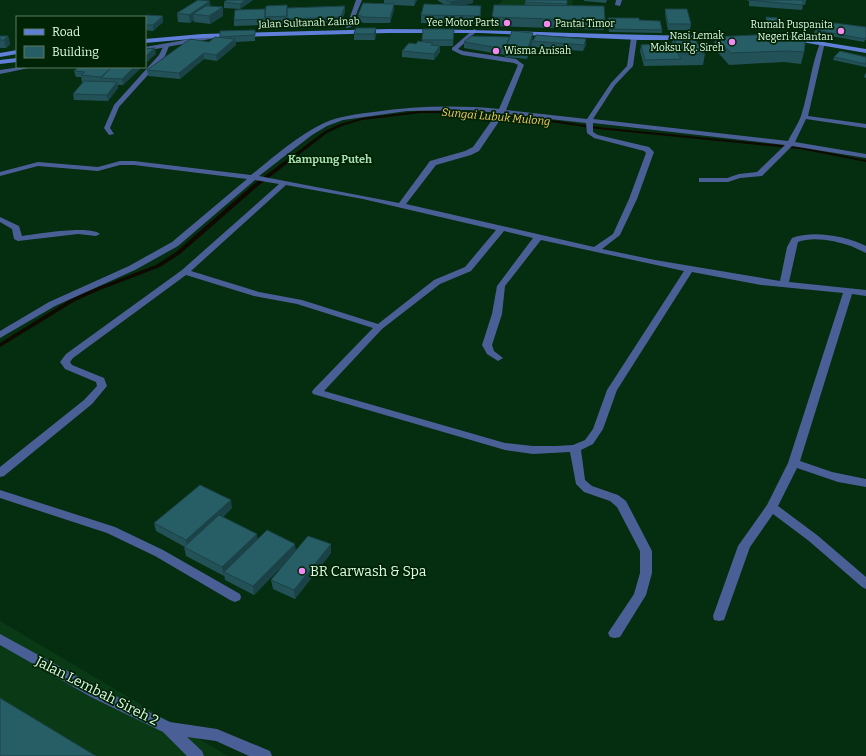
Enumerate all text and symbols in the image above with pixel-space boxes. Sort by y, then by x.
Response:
street label: Jalan Sultanah Zainab [257,15,360,31]
legend [16,16,146,68]
place label: Yee Motor Parts [426,17,499,29]
marker: Yee Motor Parts [502,18,512,28]
place label: Pantai Timor [555,18,615,30]
marker: Pantai Timor [542,19,552,29]
place label: Rumah Puspanita Negeri Kelantan [751,19,834,43]
text: Road [52,25,80,39]
marker: Rumah Puspanita Negeri Kelantan [836,26,846,36]
place label: Nasi Lemak Moksu Kg. Sireh [650,30,725,54]
marker: Nasi Lemak Moksu Kg. Sireh [727,37,737,47]
text: Building [52,45,99,59]
place label: Wisma Anisah [504,45,572,57]
marker: Wisma Anisah [491,46,501,56]
water label: Sungai Lubuk Mulong [441,106,551,128]
district label: Kampung Puteh [288,153,372,166]
place label: BR Carwash & Spa [310,563,427,580]
marker: BR Carwash & Spa [297,566,307,576]
street label: Jalan Lembah Sireh 2 [32,652,161,729]

